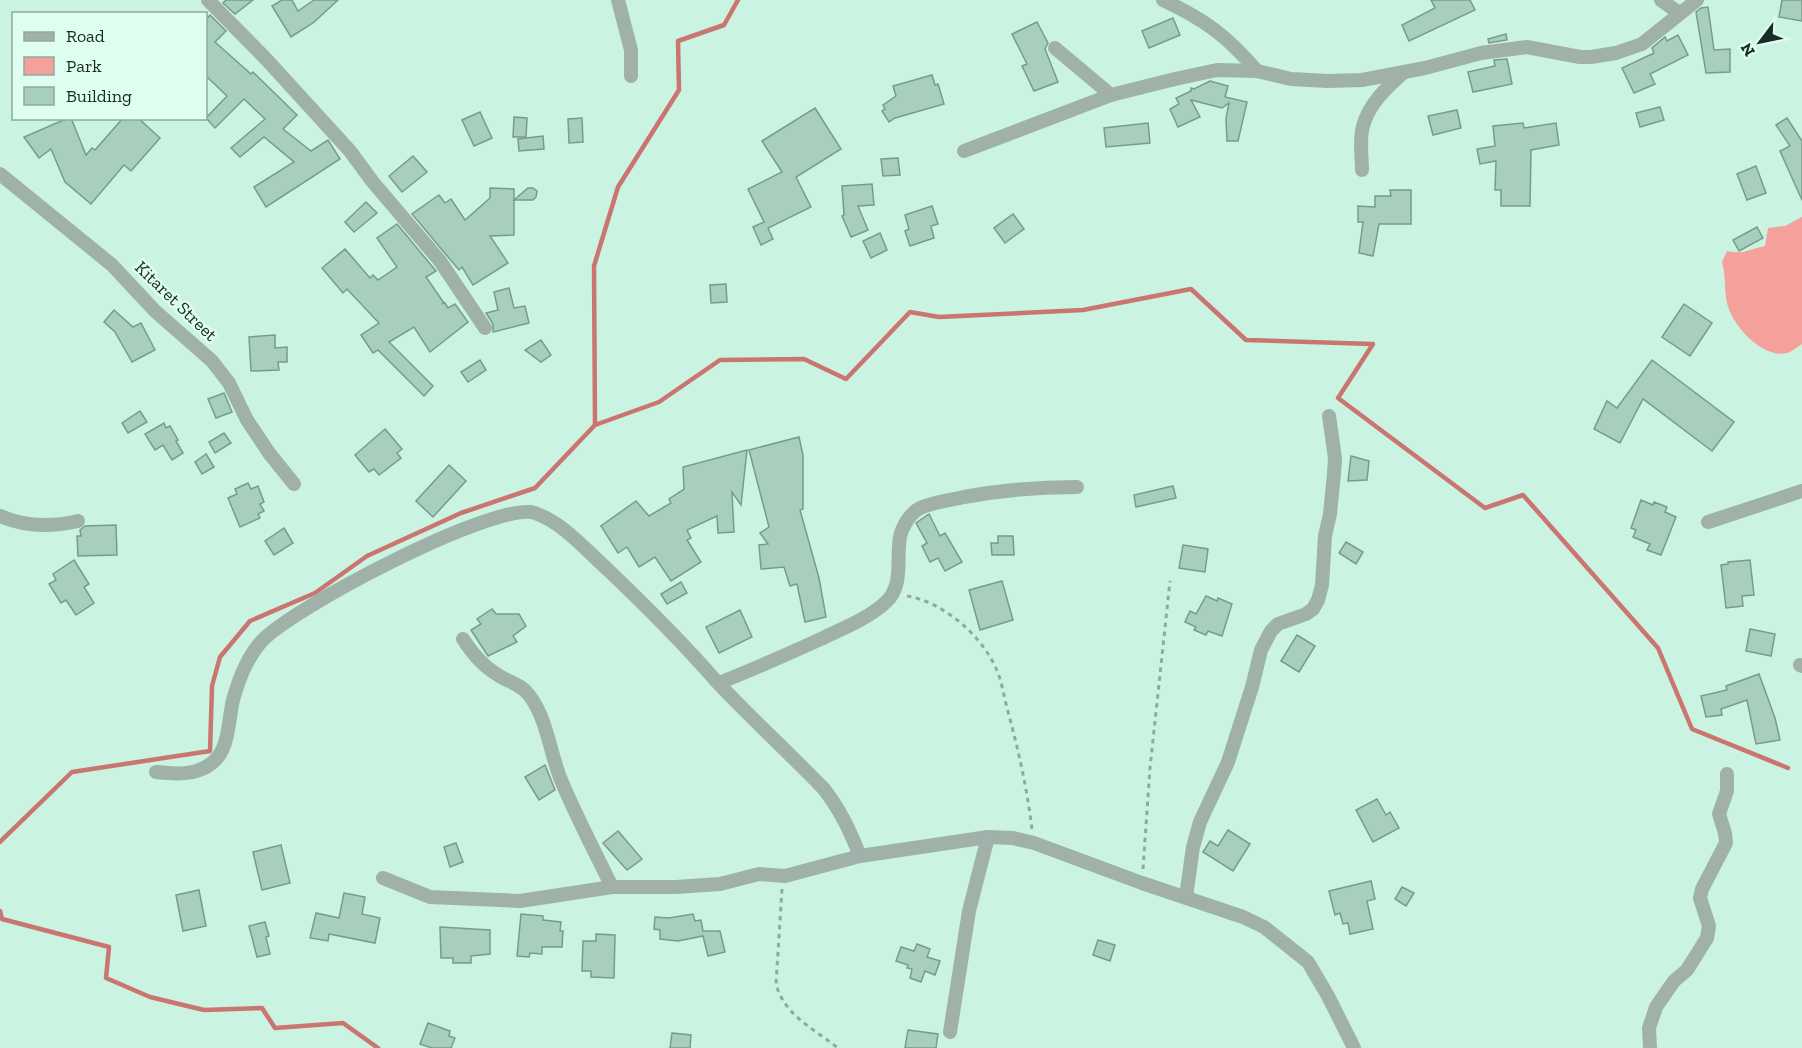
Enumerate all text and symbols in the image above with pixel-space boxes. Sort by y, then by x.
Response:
legend [12,12,207,120]
north arrow [1730,12,1790,72]
text: Road [66,25,105,47]
text: N [1736,39,1759,60]
text: Park [66,55,102,77]
text: Building [66,85,132,107]
street label: Kitaret Street [130,256,222,346]

